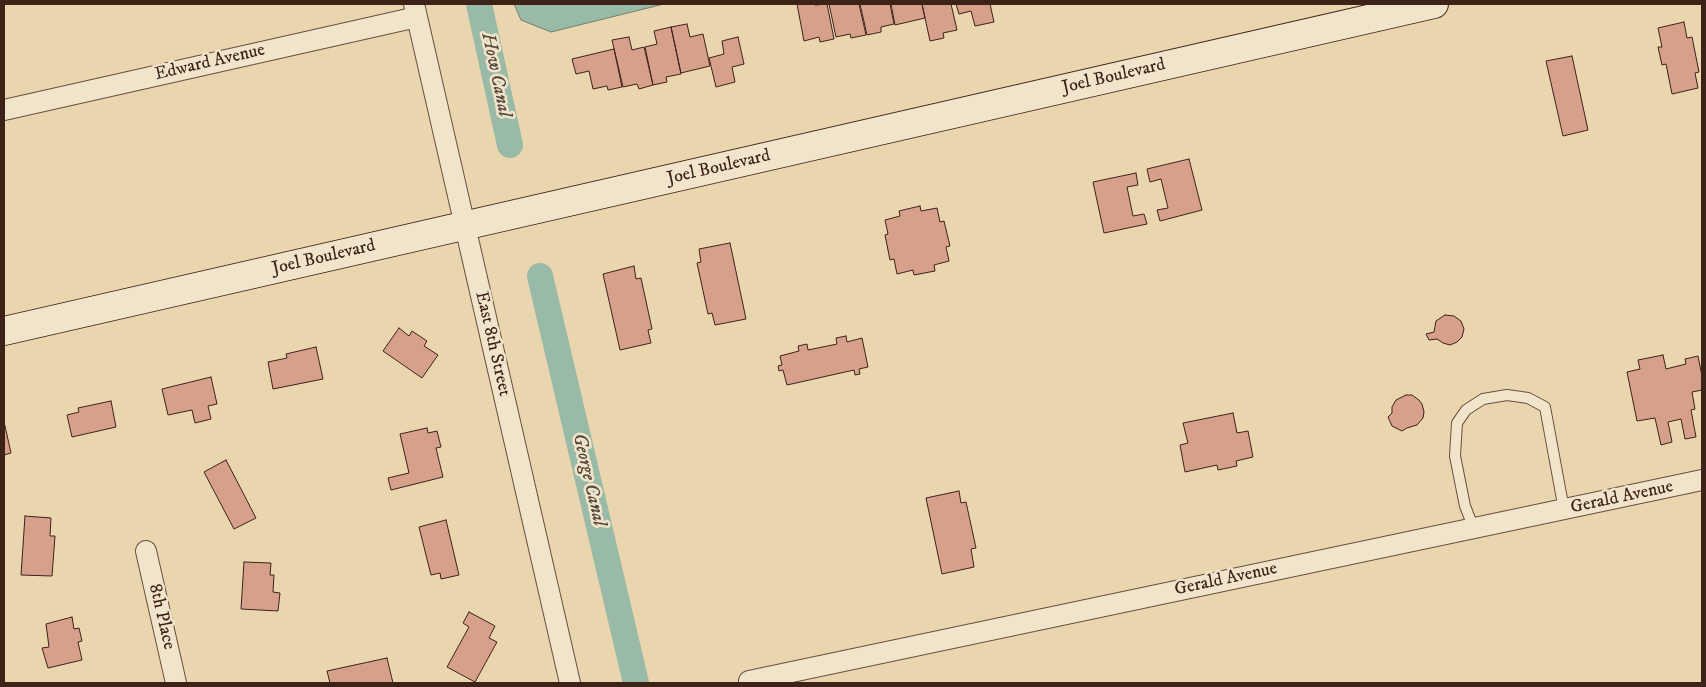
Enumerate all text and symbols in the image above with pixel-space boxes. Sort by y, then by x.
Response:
water label: How Canal [475,31,515,119]
street label: Edward Avenue [153,40,267,86]
street label: Joel Boulevard [1060,55,1168,99]
street label: Joel Boulevard [665,146,773,190]
street label: Joel Boulevard [270,236,378,280]
street label: East 8th Street [469,290,515,398]
water label: George Canal [566,431,610,529]
street label: Gerald Avenue [1569,477,1675,519]
street label: Gerald Avenue [1173,559,1279,601]
street label: 8th Place [143,582,179,652]

